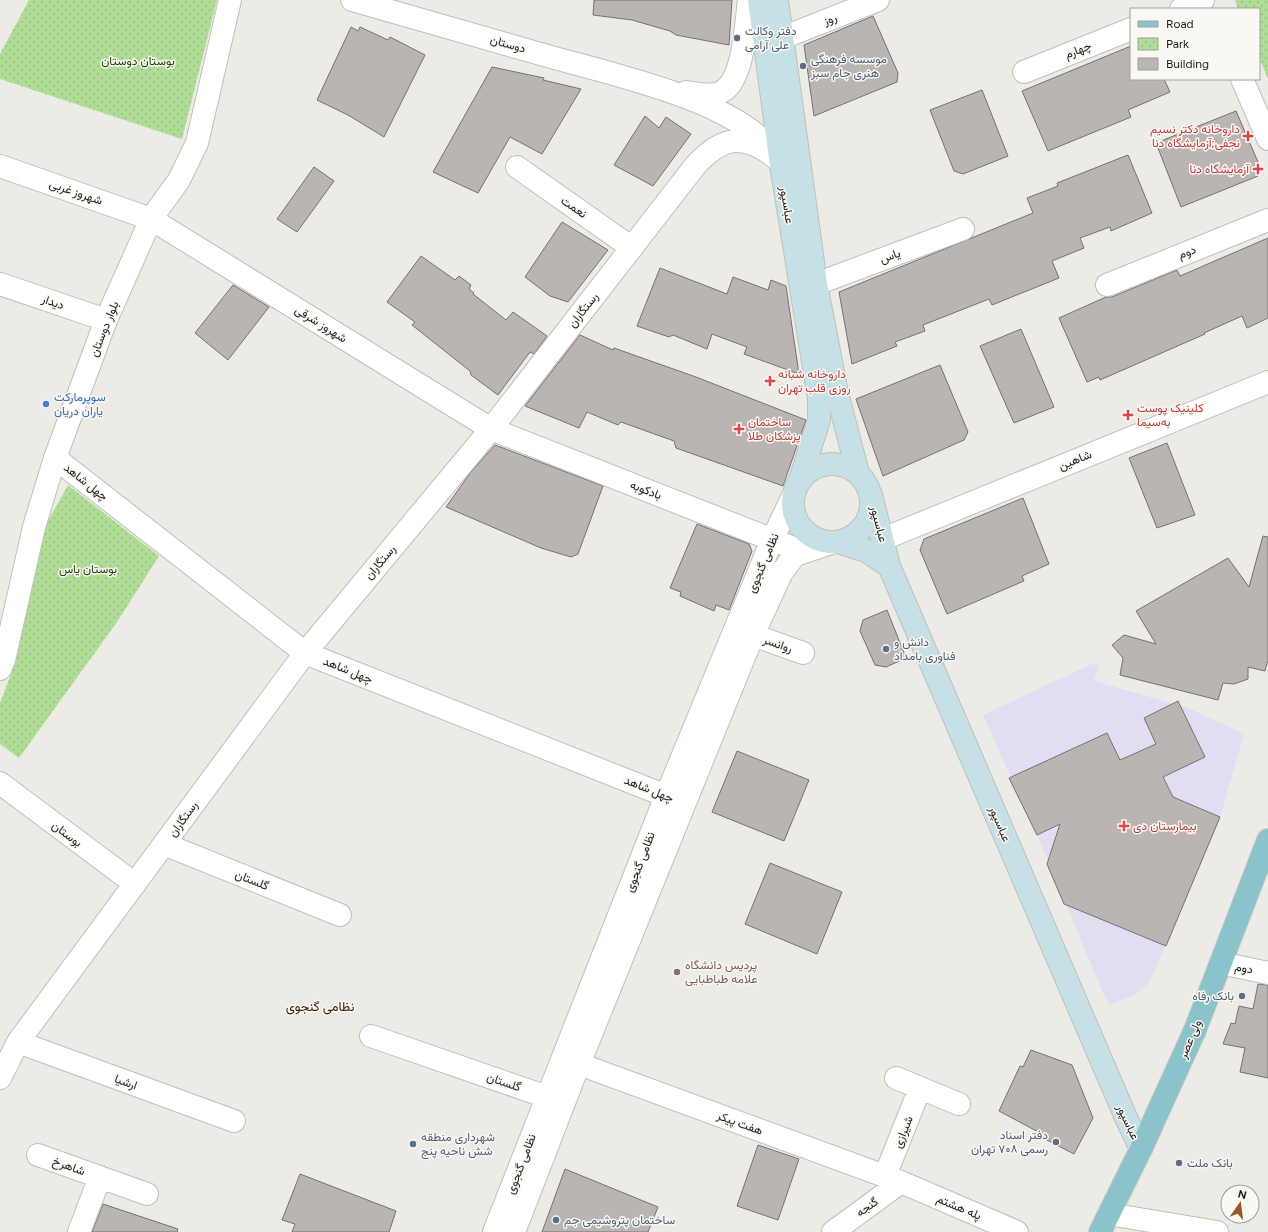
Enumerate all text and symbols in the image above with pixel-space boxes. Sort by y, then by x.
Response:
legend [1130,8,1260,80]
street label: روز [820,10,839,29]
text: Road [1166,17,1194,31]
place label: دفتر وکالت علی آرامی [745,24,797,53]
street label: دوستان [488,32,528,57]
marker: دفتر وکالت علی آرامی [732,33,742,43]
text: Park [1166,37,1189,51]
street label: چهارم [1063,38,1094,63]
place label: موسسه فرهنگی هنری جام سبز [810,52,887,81]
park label: بوستان دوستان [101,54,175,69]
text: Building [1166,57,1209,71]
marker: موسسه فرهنگی هنری جام سبز [798,61,808,71]
place label: داروخانه دکتر نسیم نجفی;آزمایشگاه دنا [1150,122,1240,151]
marker: داروخانه دکتر نسیم نجفی;آزمایشگاه دنا [1243,131,1253,141]
place label: آزمایشگاه دنا [1190,162,1250,177]
marker: آزمایشگاه دنا [1252,163,1264,175]
street label: شهروز غربی [47,176,104,209]
street label: عباسپور [776,184,797,225]
street label: نعمت [558,193,590,221]
street label: دوم [1176,242,1199,263]
street label: یاس [878,246,903,267]
street label: رستگاران [565,290,602,331]
street label: دیدار [39,291,66,313]
street label: بلوار دوستان [86,299,122,359]
street label: شهروز شرقی [292,302,350,346]
place label: داروخانه شبانه روزی قلب تهران [778,367,851,396]
marker: داروخانه شبانه روزی قلب تهران [765,376,775,386]
place label: سوپرمارکت یاران دریان [54,390,106,419]
marker: سوپرمارکت یاران دریان [41,399,51,409]
place label: کلینیک پوست به‌سیما [1137,401,1204,429]
marker: کلینیک پوست به‌سیما [1122,409,1134,421]
place label: ساختمان پزشکان طلا [748,415,801,444]
marker: ساختمان پزشکان طلا [733,423,745,435]
street label: شاهین [1056,447,1094,474]
street label: چهل شاهد [60,460,111,504]
street label: بادکوبه [628,478,664,503]
street label: عباسپور [866,503,890,544]
street label: نظامی گنجوی [744,531,783,595]
street label: رستگاران [362,542,399,583]
park label: بوستان یاس [59,562,117,577]
street label: روانسر [760,632,795,656]
place label: دانش و فناوری بامداد [894,635,956,664]
marker: دانش و فناوری بامداد [881,644,891,654]
street label: چهل شاهد [321,654,375,687]
street label: چهل شاهد [622,773,676,806]
street label: رستگاران [165,798,201,840]
street label: عباسپور [985,803,1014,844]
street label: بوستان [49,818,85,851]
place label: بیمارستان دی [1133,819,1197,834]
marker: بیمارستان دی [1118,820,1130,832]
street label: نظامی گنجوی [622,830,659,894]
street label: گلستان [233,867,271,893]
place label: پردیس دانشگاه علامه طباطبایی [685,958,757,987]
street label: دوم [1234,959,1255,978]
marker: پردیس دانشگاه علامه طباطبایی [672,967,682,977]
place label: بانک رفاه [1192,989,1234,1004]
marker: بانک رفاه [1237,991,1247,1001]
district label: نظامی گنجوی [286,999,355,1015]
street label: ولی عصر [1175,1018,1205,1062]
street label: گلستان [485,1070,523,1094]
street label: ارشیا [112,1072,139,1093]
street label: عباسپور [1112,1101,1142,1142]
street label: هفت پیکر [714,1108,765,1139]
street label: شیرازی [890,1114,917,1150]
place label: دفتر اسناد رسمی ۷۰۸ تهران [971,1128,1048,1157]
place label: شهرداری منطقه شش ناحیه پنج [421,1130,495,1160]
street label: نظامی گنجوی [503,1132,540,1196]
marker: دفتر اسناد رسمی ۷۰۸ تهران [1051,1137,1061,1147]
marker: شهرداری منطقه شش ناحیه پنج [408,1139,418,1149]
street label: شاهرخ [50,1154,87,1180]
place label: بانک ملت [1187,1156,1233,1170]
marker: بانک ملت [1174,1158,1184,1168]
north arrow [1220,1184,1260,1224]
text: N [1237,1187,1248,1202]
street label: پله هشتم [934,1191,984,1224]
street label: گنجه [853,1194,881,1220]
place label: ساختمان پتروشیمی جم [564,1213,675,1228]
marker: ساختمان پتروشیمی جم [551,1215,561,1225]

